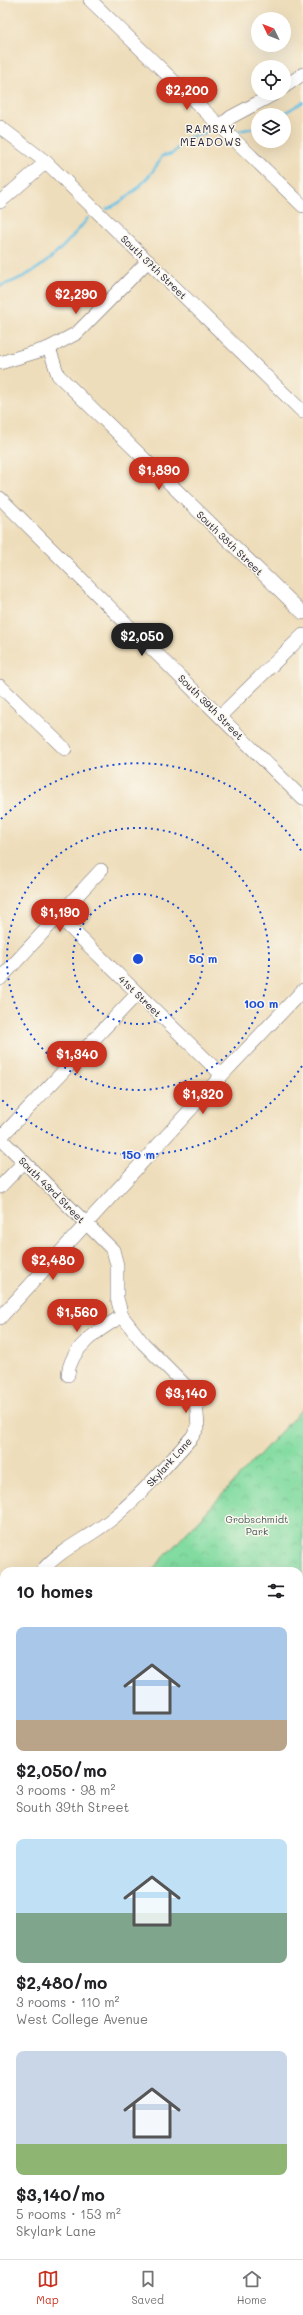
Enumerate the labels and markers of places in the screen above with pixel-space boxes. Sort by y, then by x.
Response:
pin: $2,200 [154,77,220,111]
pin: $2,290 [43,281,109,315]
pin: $1,890 [126,457,192,491]
pin: $2,050 [109,623,175,657]
pin: $1,190 [27,899,93,933]
centre of rings [131,952,145,966]
pin: $1,340 [44,1041,110,1075]
pin: $1,320 [170,1081,236,1115]
pin: $2,480 [20,1247,86,1281]
pin: $1,560 [44,1299,110,1333]
pin: $3,140 [153,1380,219,1414]

